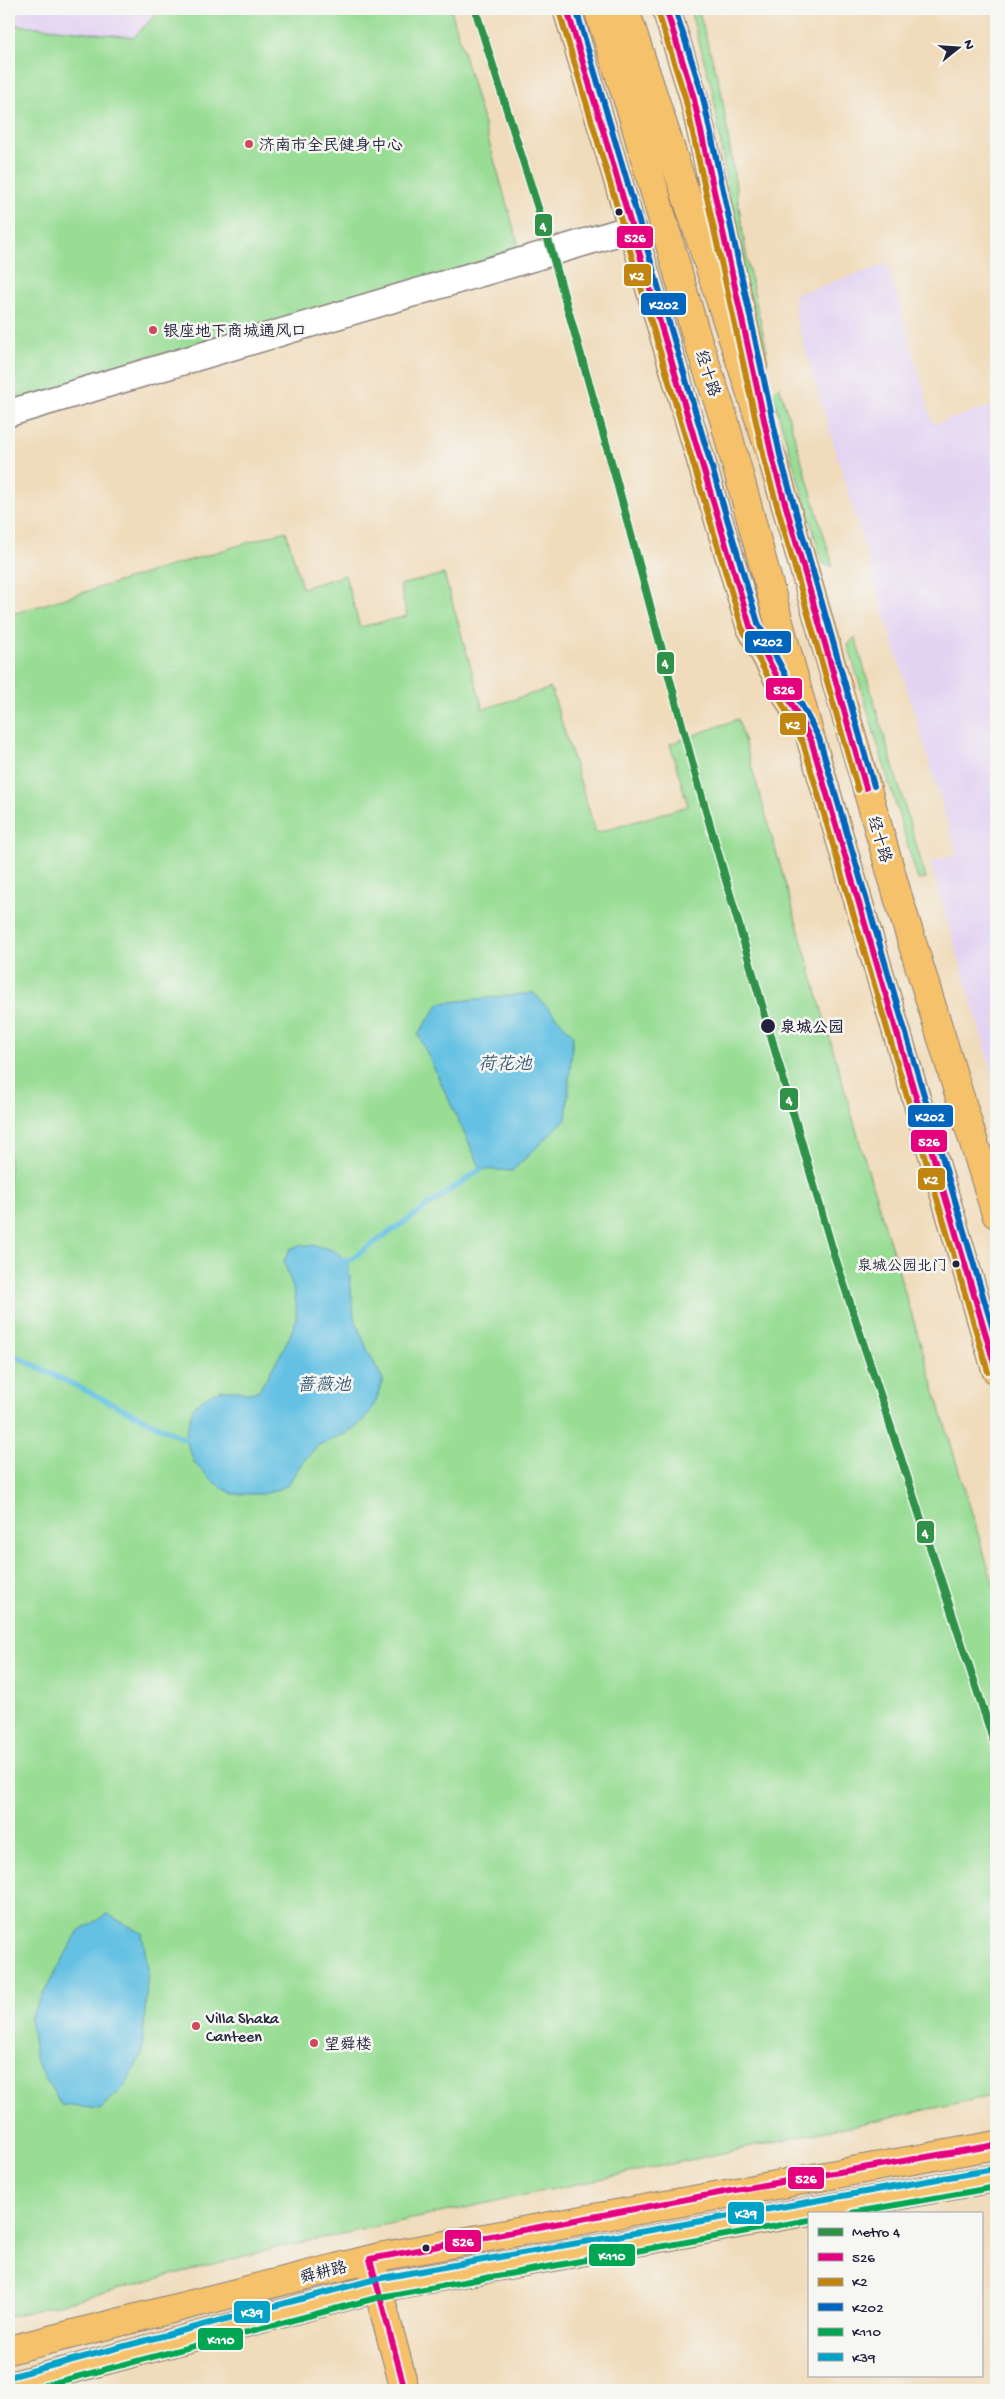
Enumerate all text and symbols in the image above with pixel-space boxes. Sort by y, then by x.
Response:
north arrow [932,22,982,72]
text: N [959,38,978,52]
place label: 济南市全民健身中心 [259,136,403,157]
marker: 济南市全民健身中心 [243,138,255,150]
unlabelled marker [614,207,624,217]
line badge: 4 [534,213,553,237]
text: 4 [539,219,547,236]
line badge: 526 [616,225,654,249]
text: 526 [624,231,647,248]
line badge: K2 [623,263,652,287]
text: K2 [629,269,644,286]
line badge: K202 [640,292,687,316]
text: K202 [648,298,679,315]
place label: 银座地下商城通风口 [163,322,307,343]
marker: 银座地下商城通风口 [147,324,159,336]
street label: 经十路 [689,348,724,400]
line badge: K202 [744,630,792,654]
text: K202 [752,635,783,652]
line badge: 4 [656,651,675,675]
text: 4 [661,656,669,673]
line badge: 526 [765,677,803,701]
text: 526 [773,683,796,700]
line badge: K2 [779,712,807,736]
text: K2 [785,718,800,735]
street label: 经十路 [862,814,895,866]
marker: 泉城公园 [759,1017,777,1035]
place label: 泉城公园 [780,1018,844,1039]
water label: 荷花池 [478,1054,533,1076]
line badge: 4 [779,1087,799,1111]
text: 4 [785,1093,793,1110]
line badge: K202 [907,1104,954,1128]
text: K202 [914,1110,945,1127]
line badge: 526 [910,1129,948,1153]
text: 526 [918,1135,941,1152]
line badge: K2 [917,1167,946,1191]
text: K2 [923,1173,938,1190]
place label: 泉城公园北门 [857,1258,947,1276]
marker: 泉城公园北门 [951,1259,961,1269]
water label: 蔷薇池 [297,1375,352,1397]
line badge: 4 [916,1520,935,1544]
text: 4 [921,1526,929,1543]
place label: Villa Shaka Canteen [205,2011,280,2048]
marker: Villa Shaka Canteen [190,2020,202,2032]
place label: 望舜楼 [324,2036,372,2056]
marker: 望舜楼 [308,2037,320,2049]
line badge: 526 [787,2166,825,2190]
text: 526 [795,2172,818,2189]
line badge: K39 [727,2201,765,2225]
text: K39 [734,2207,757,2224]
legend [808,2212,982,2376]
text: Metro 4 [852,2224,900,2242]
line badge: 526 [444,2229,482,2253]
text: 526 [452,2235,475,2252]
unlabelled marker [421,2243,431,2253]
line badge: K110 [588,2243,636,2267]
text: K110 [598,2249,626,2266]
text: 526 [852,2250,875,2268]
street label: 舜耕路 [298,2257,349,2289]
text: K2 [852,2274,868,2292]
line badge: K39 [233,2300,271,2324]
text: K202 [852,2300,884,2318]
text: K39 [240,2306,263,2323]
text: K110 [852,2324,881,2342]
line badge: K110 [197,2327,244,2351]
text: K110 [207,2333,235,2350]
text: K39 [852,2350,876,2368]

